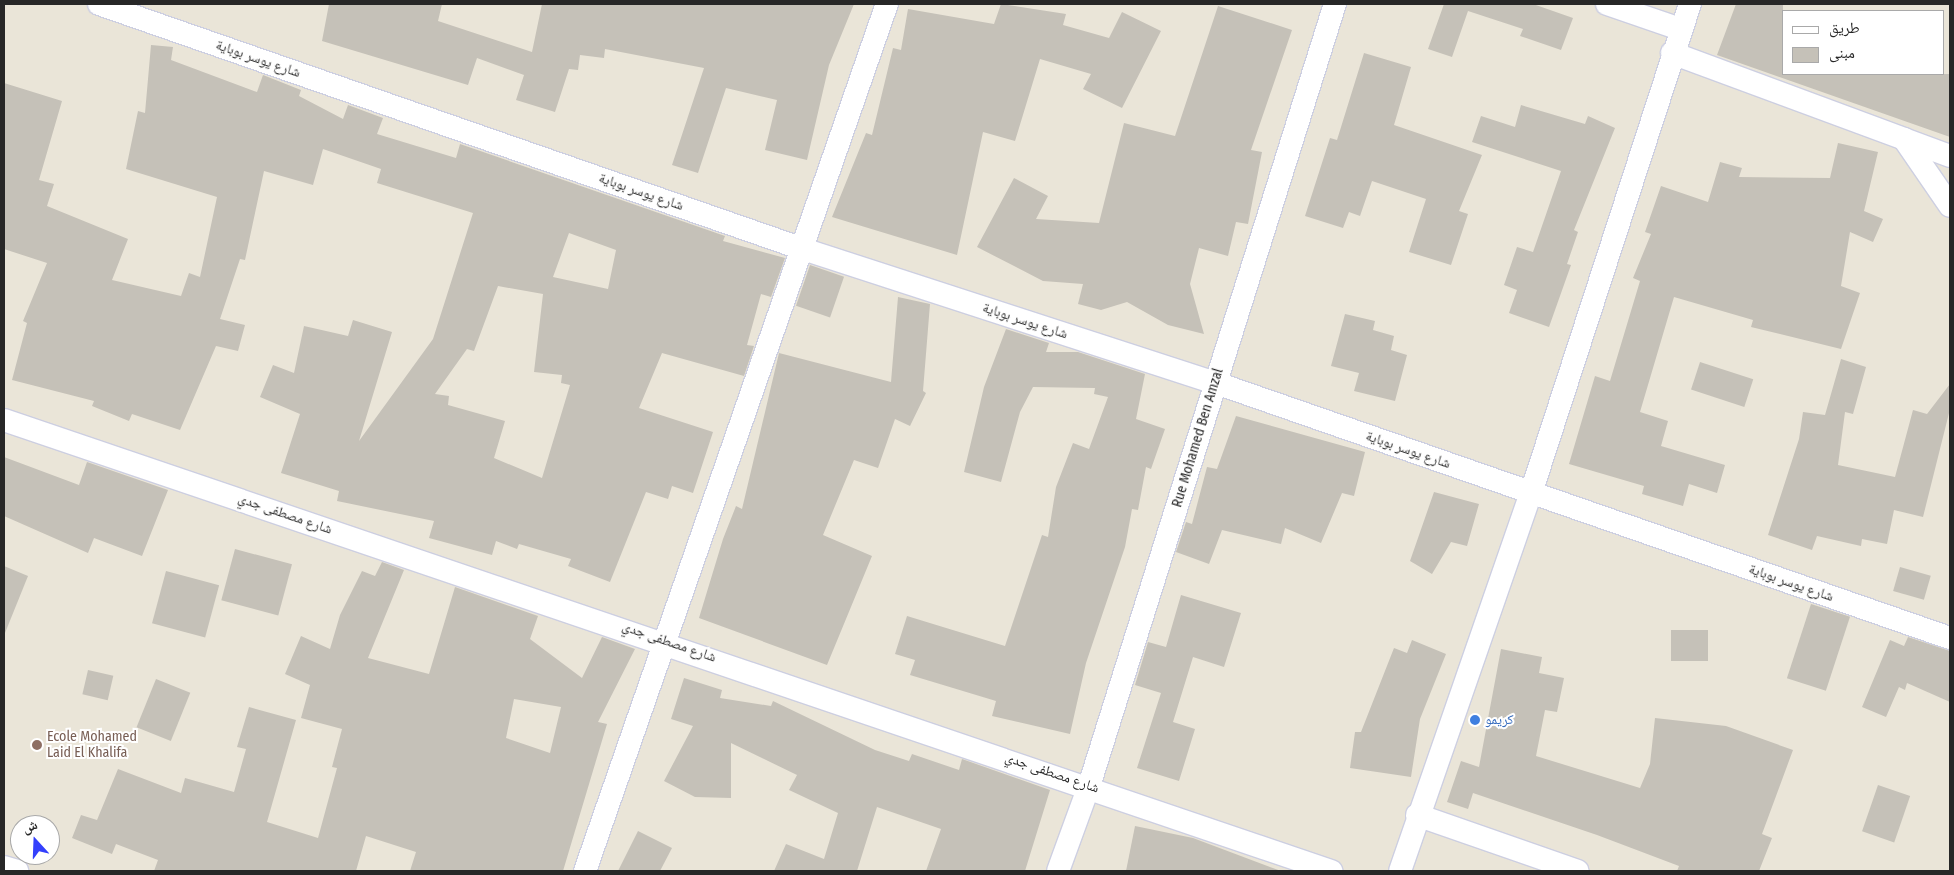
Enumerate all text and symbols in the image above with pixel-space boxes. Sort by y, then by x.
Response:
legend [1782,10,1944,75]
text: طريق [1829,19,1860,37]
street label: شارع يوسر بوباية [214,37,302,81]
text: مبنى [1829,44,1855,62]
street label: شارع يوسر بوباية [597,170,685,214]
street label: شارع يوسر بوباية [980,299,1070,343]
street label: Rue Mohamed Ben Amzal [1169,367,1227,509]
street label: شارع يوسر بوباية [1364,428,1452,472]
street label: شارع مصطفى جدي [236,490,334,538]
street label: شارع يوسر بوباية [1747,561,1835,605]
street label: شارع مصطفى جدي [620,618,718,666]
place label: كريمو [1485,712,1514,728]
marker: كريمو [1469,714,1481,726]
place label: Ecole Mohamed Laid El Khalifa [47,729,137,762]
marker: Ecole Mohamed Laid El Khalifa [31,739,43,751]
street label: شارع مصطفى جدي [1003,749,1101,797]
north arrow [10,815,60,865]
text: ش [20,816,40,837]

